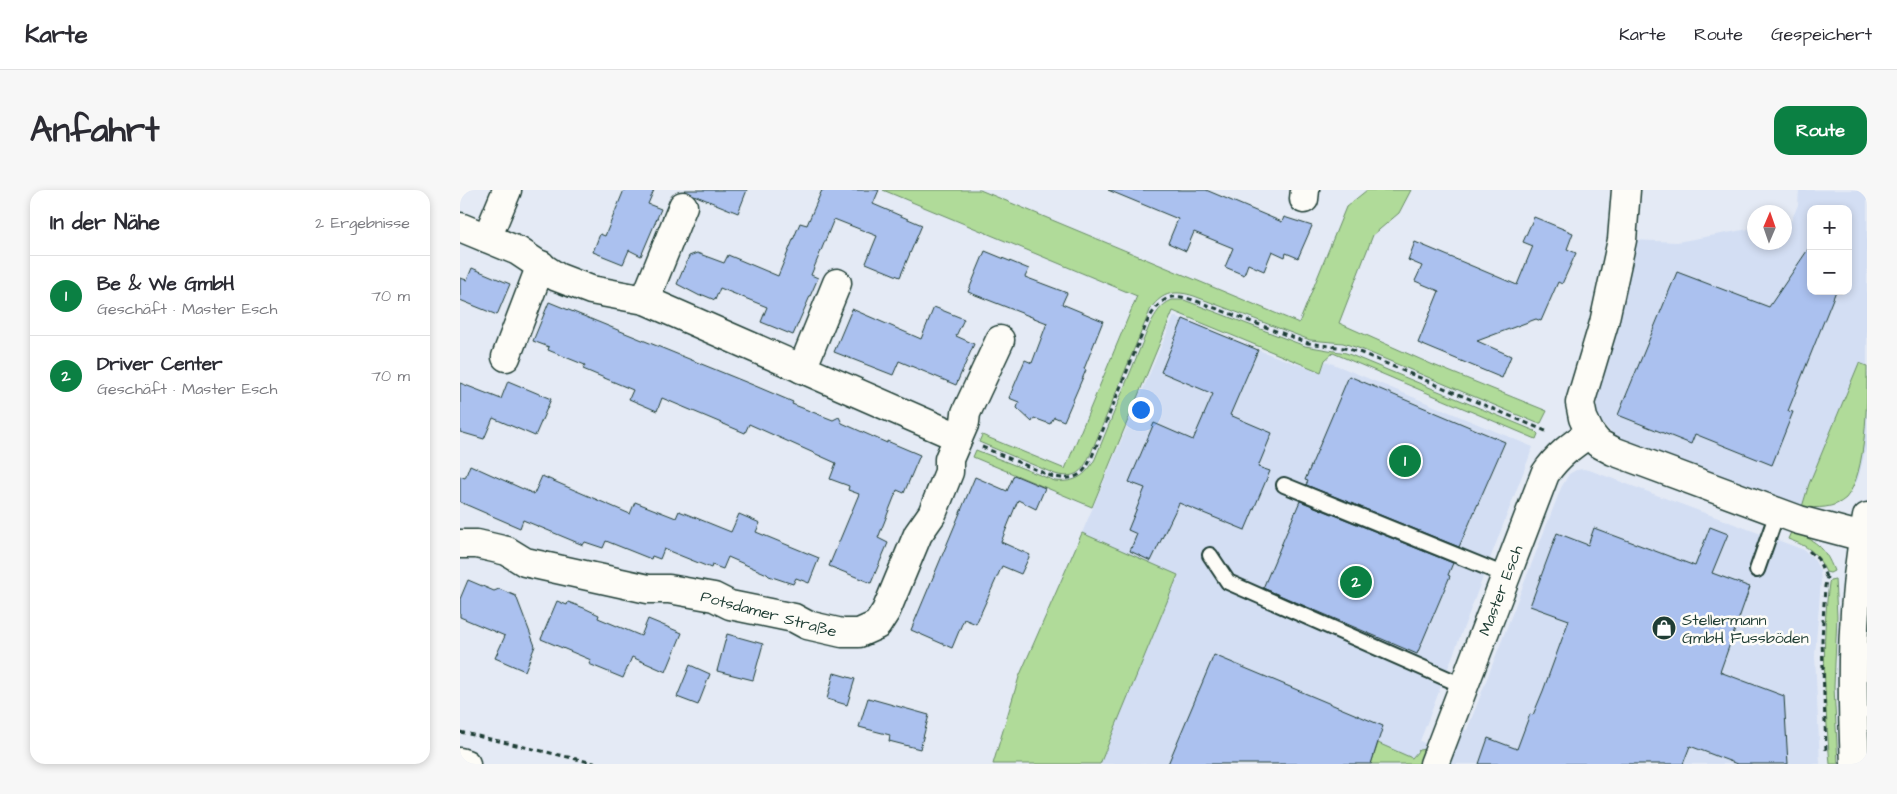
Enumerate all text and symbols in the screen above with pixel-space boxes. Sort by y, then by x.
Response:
text: Karte [25,18,88,52]
text: Karte [1619,22,1666,47]
text: Route [1694,22,1743,47]
text: Gespeichert [1771,22,1872,47]
text: Anfahrt [30,106,159,155]
button: Route [1774,106,1867,155]
north arrow [1747,205,1792,250]
map controls [1807,205,1852,295]
button: + [1807,205,1852,250]
text: In der Nähe [50,208,160,237]
text: 2 Ergebnisse [315,212,410,234]
button: − [1807,250,1852,295]
text: Be & We GmbH [97,271,235,298]
text: 1 [65,285,67,307]
text: 70 m [371,285,410,307]
text: Geschäft · Master Esch [97,298,277,320]
text: Driver Center [97,351,223,378]
text: 2 [61,365,71,387]
text: 70 m [371,365,410,387]
text: Geschäft · Master Esch [97,378,277,400]
your location [1128,397,1154,423]
pin: 1 [1389,442,1421,480]
street label: Master Esch [1474,542,1528,639]
pin: 2 [1340,563,1372,601]
street label: Potsdamer Straße [698,585,840,643]
place label: Stellermann GmbH Fussböden [1682,609,1809,649]
shop icon: Stellermann GmbH Fussböden [1651,615,1677,641]

